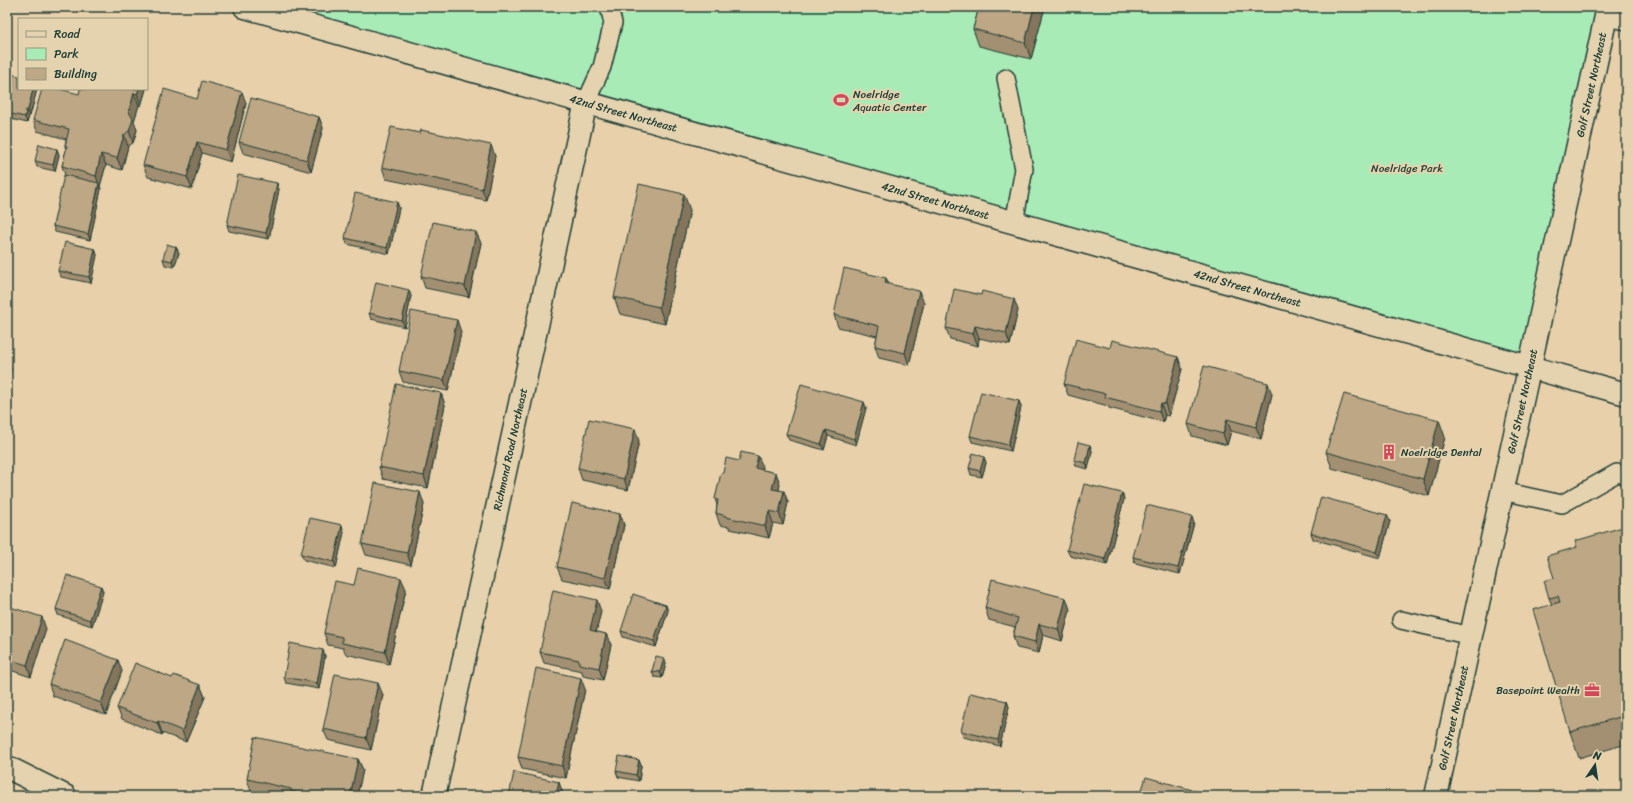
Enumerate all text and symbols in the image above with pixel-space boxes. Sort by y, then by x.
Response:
legend [18,18,148,90]
text: Road [54,23,81,45]
street label: Golf Street Northeast [1571,30,1612,139]
text: Park [54,43,79,65]
text: Building [54,63,97,85]
place label: Noelridge Aquatic Center [852,85,927,117]
street label: 42nd Street Northeast [567,89,680,138]
sports icon: Noelridge Aquatic Center [832,91,850,109]
park label: Noelridge Park [1371,159,1443,178]
street label: 42nd Street Northeast [879,177,992,225]
street label: 42nd Street Northeast [1191,264,1304,313]
street label: Golf Street Northeast [1502,347,1543,456]
street label: Richmond Road Northeast [488,386,533,512]
building icon: Noelridge Dental [1380,443,1398,461]
place label: Noelridge Dental [1401,443,1483,462]
street label: Golf Street Northeast [1433,664,1474,772]
place label: Basepoint Wealth [1496,681,1580,700]
office icon: Basepoint Wealth [1583,681,1601,699]
north arrow [1575,745,1615,785]
text: N [1590,745,1603,766]

